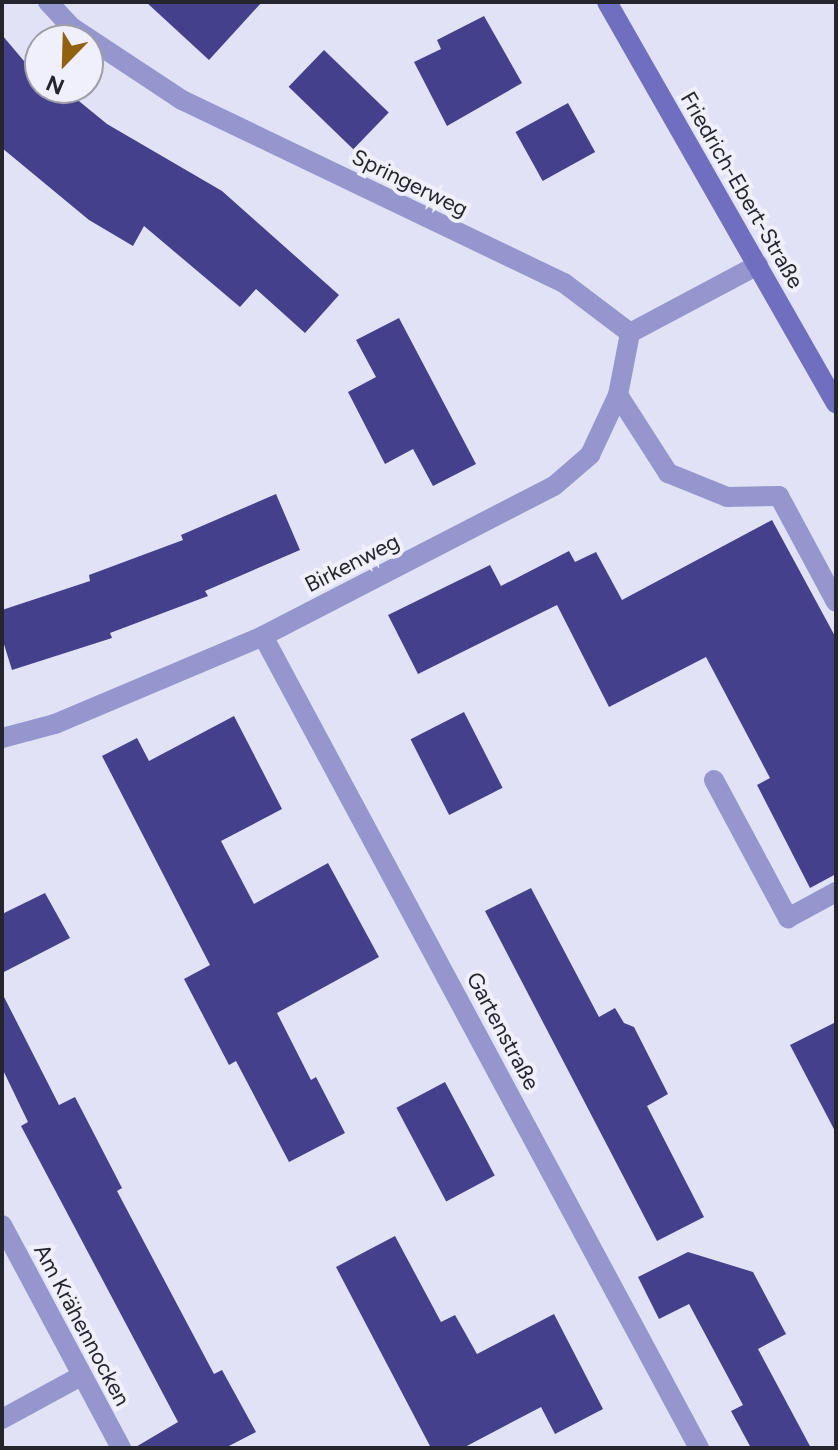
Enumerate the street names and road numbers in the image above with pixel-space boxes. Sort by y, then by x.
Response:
street label: Friedrich-Ebert-Straße [675,87,809,293]
street label: Springerweg [348,144,472,222]
street label: Birkenweg [300,528,404,598]
street label: Gartenstraße [461,968,545,1094]
street label: Am Krähennocken [28,1240,136,1410]

